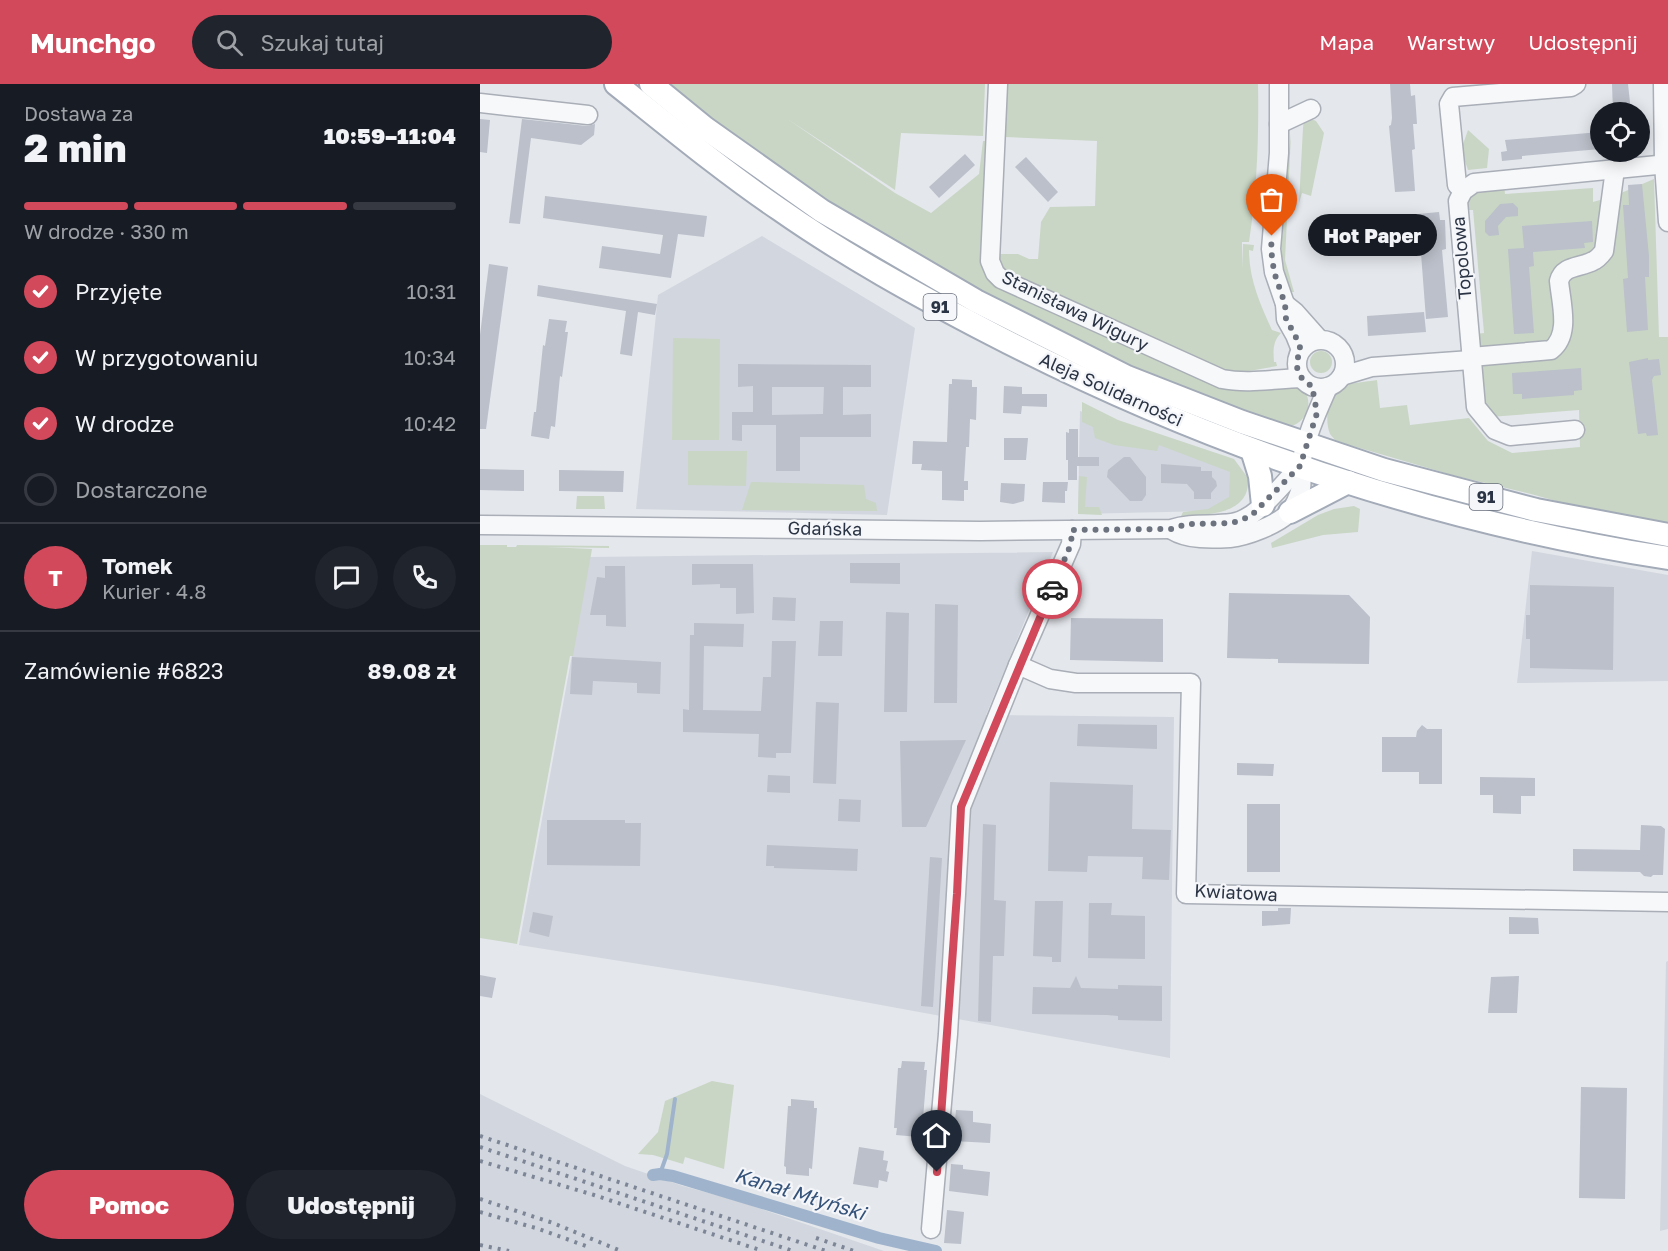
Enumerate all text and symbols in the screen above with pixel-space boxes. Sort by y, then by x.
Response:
search box [192,15,612,69]
text: Munchgo [30,26,156,59]
icon: search [213,26,246,59]
text: Szukaj tutaj [261,29,384,56]
text: Mapa [1319,29,1374,55]
text: Warstwy [1407,29,1495,55]
text: Udostępnij [1528,29,1638,55]
text: Dostawa za [24,101,133,125]
map controls [1590,102,1650,162]
button: locate [1590,102,1650,162]
text: 10:59–11:04 [324,122,456,149]
text: 2 min [24,124,127,171]
pin [1246,174,1297,236]
icon: bag [1255,183,1288,216]
callout: Hot Paper [1308,215,1437,257]
street label: Topolowa [1446,216,1476,300]
text: W drodze · 330 m [24,219,189,243]
text: Hot Paper [1324,223,1421,247]
street label: Stanisława Wigury [998,265,1152,355]
icon: check [24,275,57,308]
text: Przyjęte [75,278,162,305]
text: 10:31 [407,279,456,303]
road number: 91 [924,294,956,320]
icon: check [24,341,57,374]
text: W przygotowaniu [75,344,258,371]
text: 10:34 [404,345,456,369]
street label: Aleja Solidarności [1036,348,1186,431]
icon: check [24,407,57,440]
text: W drodze [75,410,174,437]
text: 10:42 [404,411,456,435]
text: Dostarczone [75,476,208,503]
road number: 91 [1470,484,1502,510]
street label: Gdańska [787,516,863,540]
button: chat [315,546,378,609]
button: phone [393,546,456,609]
text: Tomek [102,552,173,579]
courier [1022,559,1082,619]
text: T [48,564,63,591]
icon: car [1036,573,1069,606]
text: Kurier · 4.8 [102,579,206,603]
text: Zamówienie #6823 [24,657,224,684]
text: 89.08 zł [368,657,456,684]
street label: Kwiatowa [1194,879,1278,905]
pin [911,1110,962,1172]
icon: home [920,1119,953,1152]
water label: Kanał Młyński [732,1162,871,1226]
button: Pomoc [24,1170,234,1239]
button: Udostępnij [246,1170,456,1239]

